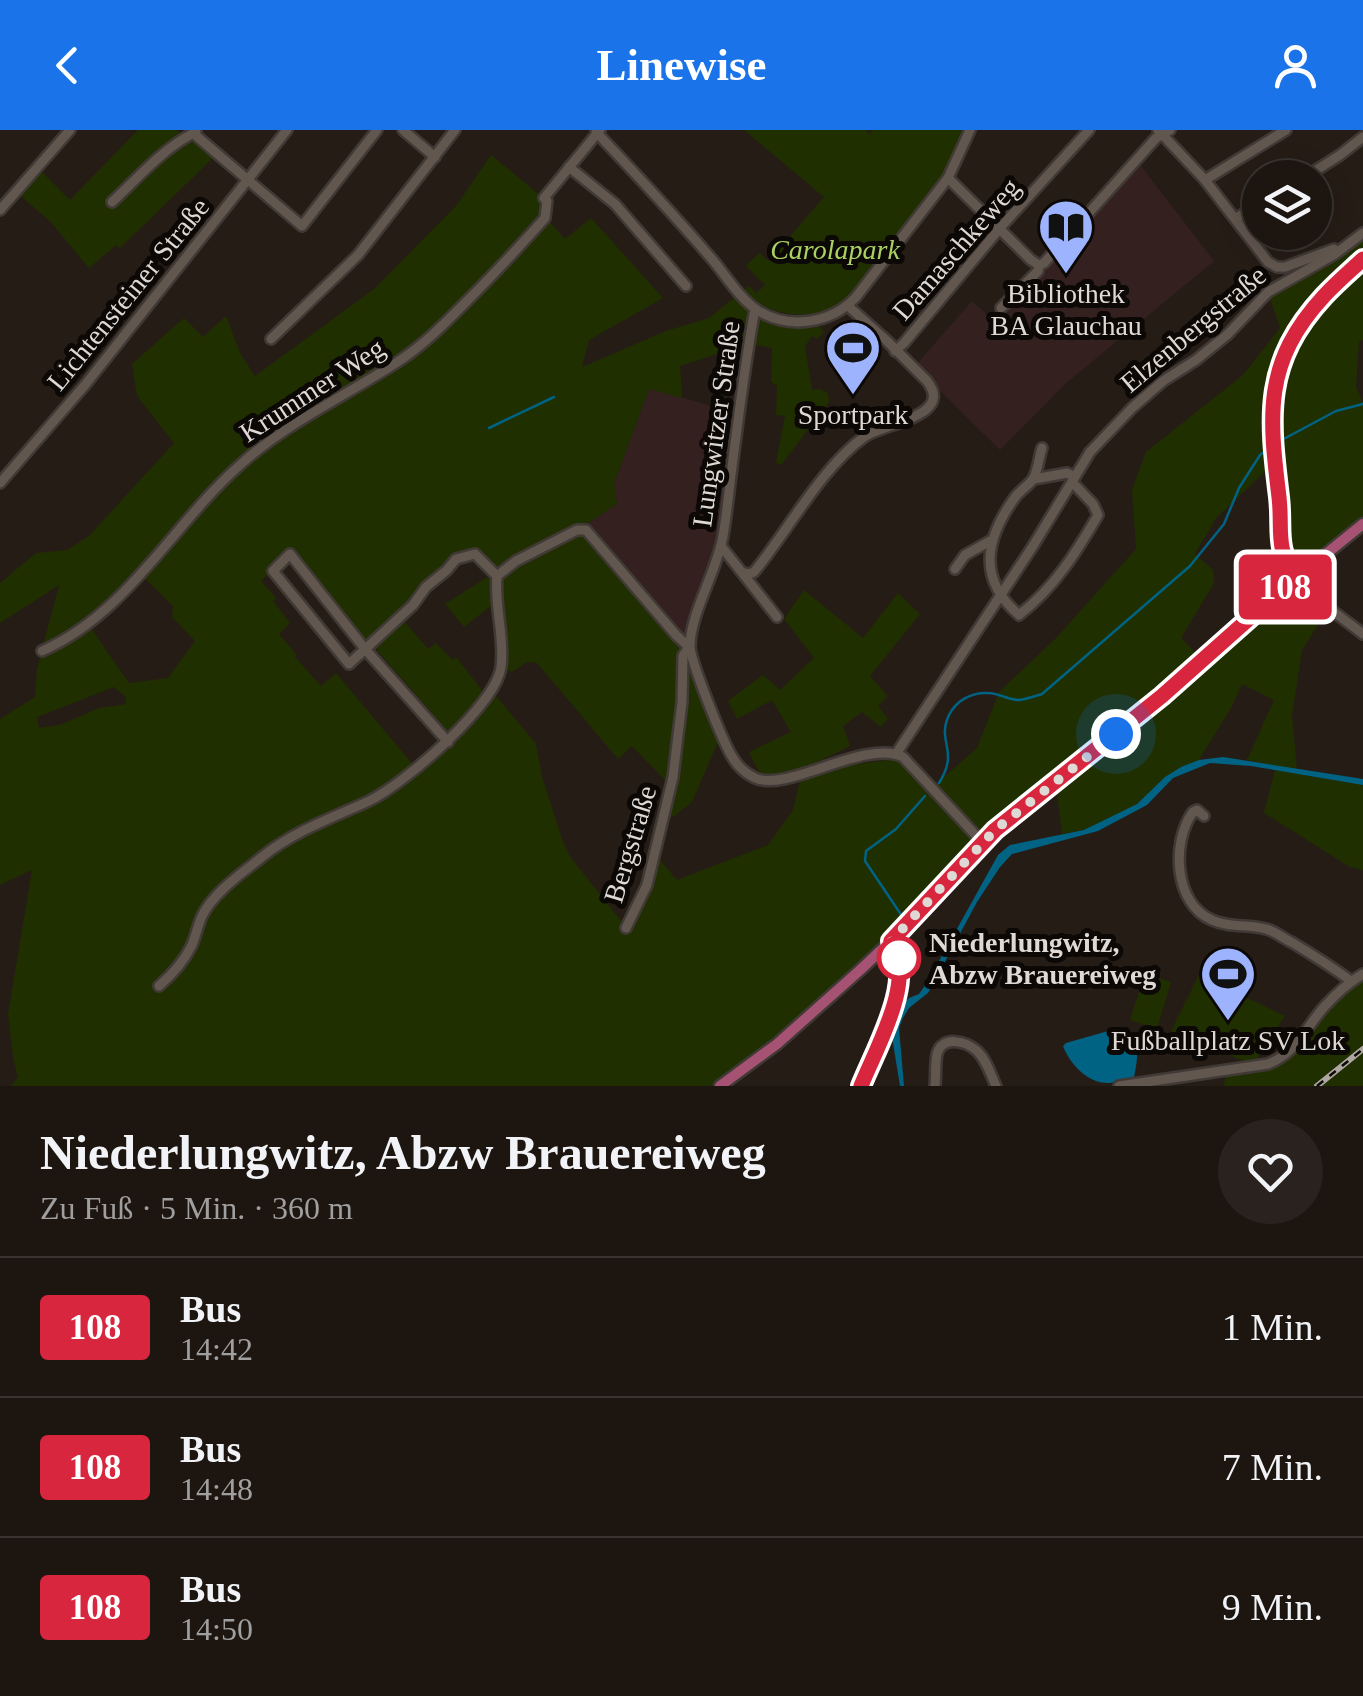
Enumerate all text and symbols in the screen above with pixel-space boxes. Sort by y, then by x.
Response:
icon: back [40,38,95,93]
icon: person [1268,38,1323,93]
text: Linewise [596,40,767,90]
map controls [1242,160,1332,250]
button: layers [1242,160,1332,250]
street label: Damaschkeweg [886,172,1026,326]
street label: Lichtensteiner Straße [41,191,215,397]
library icon: Bibliothek BA Glauchau [1036,197,1096,276]
park label: Carolapark [770,234,900,265]
street label: Elzenbergstraße [1114,259,1272,399]
place label: Bibliothek BA Glauchau [990,278,1142,341]
sports icon: Sportpark [823,318,883,397]
street label: Lungwitzer Straße [686,319,746,529]
street label: Krummer Weg [234,332,390,448]
place label: Sportpark [798,399,908,430]
line badge: 108 [1228,554,1342,620]
text: 108 [1259,568,1311,607]
your location [1091,709,1141,759]
street label: Bergstraße [598,782,662,906]
place label: Niederlungwitz, Abzw Brauereiweg [929,927,1156,990]
marker: Niederlungwitz, Abzw Brauereiweg [878,937,920,979]
sports icon: Fußballplatz SV Lok [1198,944,1258,1023]
place label: Fußballplatz SV Lok [1111,1025,1345,1056]
button: heart [1218,1119,1323,1224]
text: Niederlungwitz, Abzw Brauereiweg [40,1126,766,1179]
text: Zu Fuß · 5 Min. · 360 m [40,1190,353,1226]
text: Bus [180,1288,241,1330]
text: 1 Min. [1222,1306,1323,1348]
text: 108 [69,1308,121,1347]
text: 14:42 [180,1331,253,1367]
text: Bus [180,1428,241,1470]
text: 7 Min. [1222,1446,1323,1488]
text: 108 [69,1448,121,1487]
text: 14:48 [180,1471,253,1507]
text: Bus [180,1568,241,1610]
text: 9 Min. [1222,1586,1323,1628]
text: 108 [69,1588,121,1627]
text: 14:50 [180,1611,253,1647]

